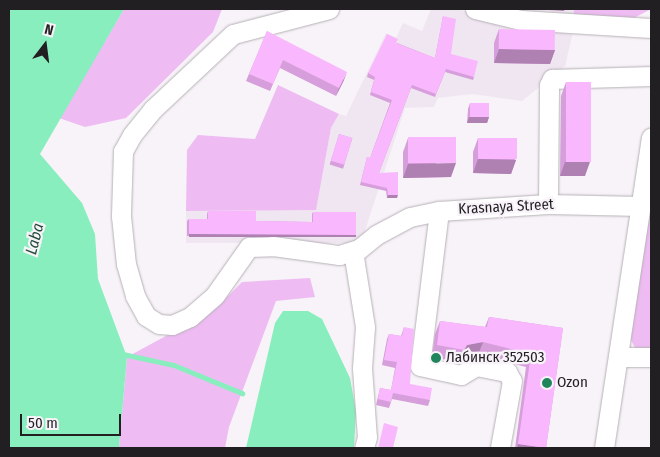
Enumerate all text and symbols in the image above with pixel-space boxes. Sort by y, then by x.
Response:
north arrow [20,20,70,70]
text: N [43,21,55,39]
street label: Krasnaya Street [458,196,554,218]
water label: Laba [22,221,48,257]
place label: Лабинск 352503 [446,349,544,367]
marker: Лабинск 352503 [430,352,442,364]
place label: Ozon [557,374,588,392]
marker: Ozon [541,377,553,389]
scale bar [22,404,124,436]
text: 50 m [28,414,58,432]

